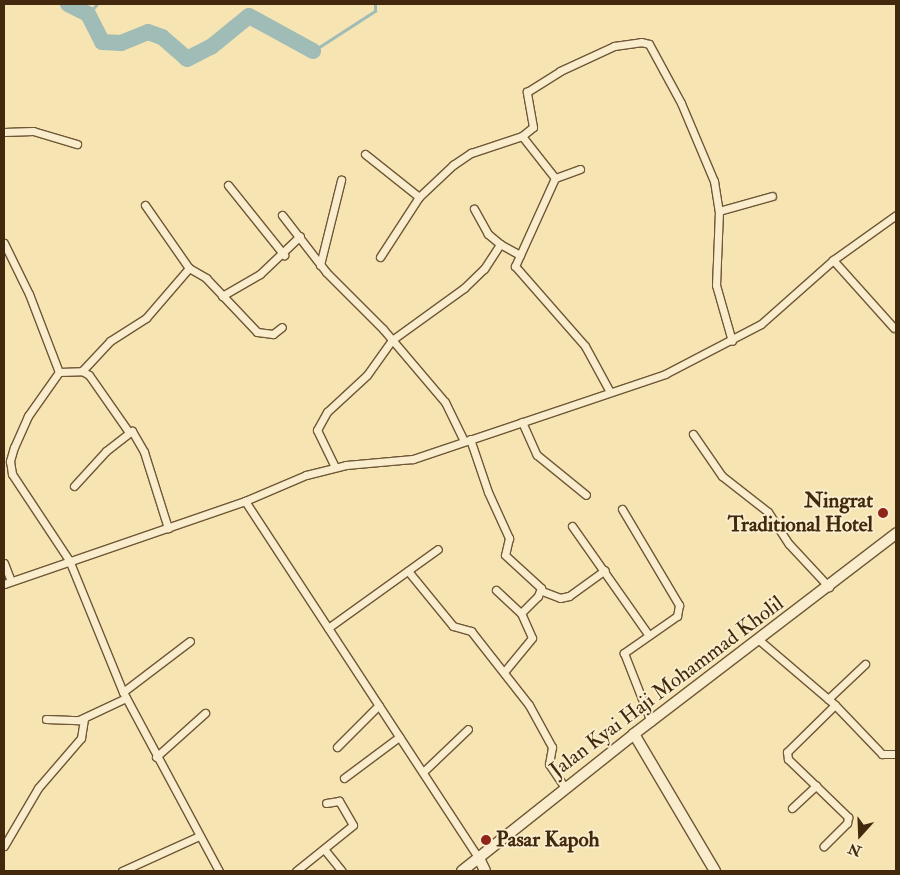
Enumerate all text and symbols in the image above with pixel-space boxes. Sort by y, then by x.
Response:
place label: Ningrat Traditional Hotel [728,488,873,538]
marker: Ningrat Traditional Hotel [877,507,889,519]
street label: Jalan Kyai Haji Mohammad Kholil [545,591,789,783]
north arrow [835,810,885,860]
place label: Pasar Kapoh [496,827,599,853]
marker: Pasar Kapoh [480,834,492,846]
text: N [846,839,864,860]

